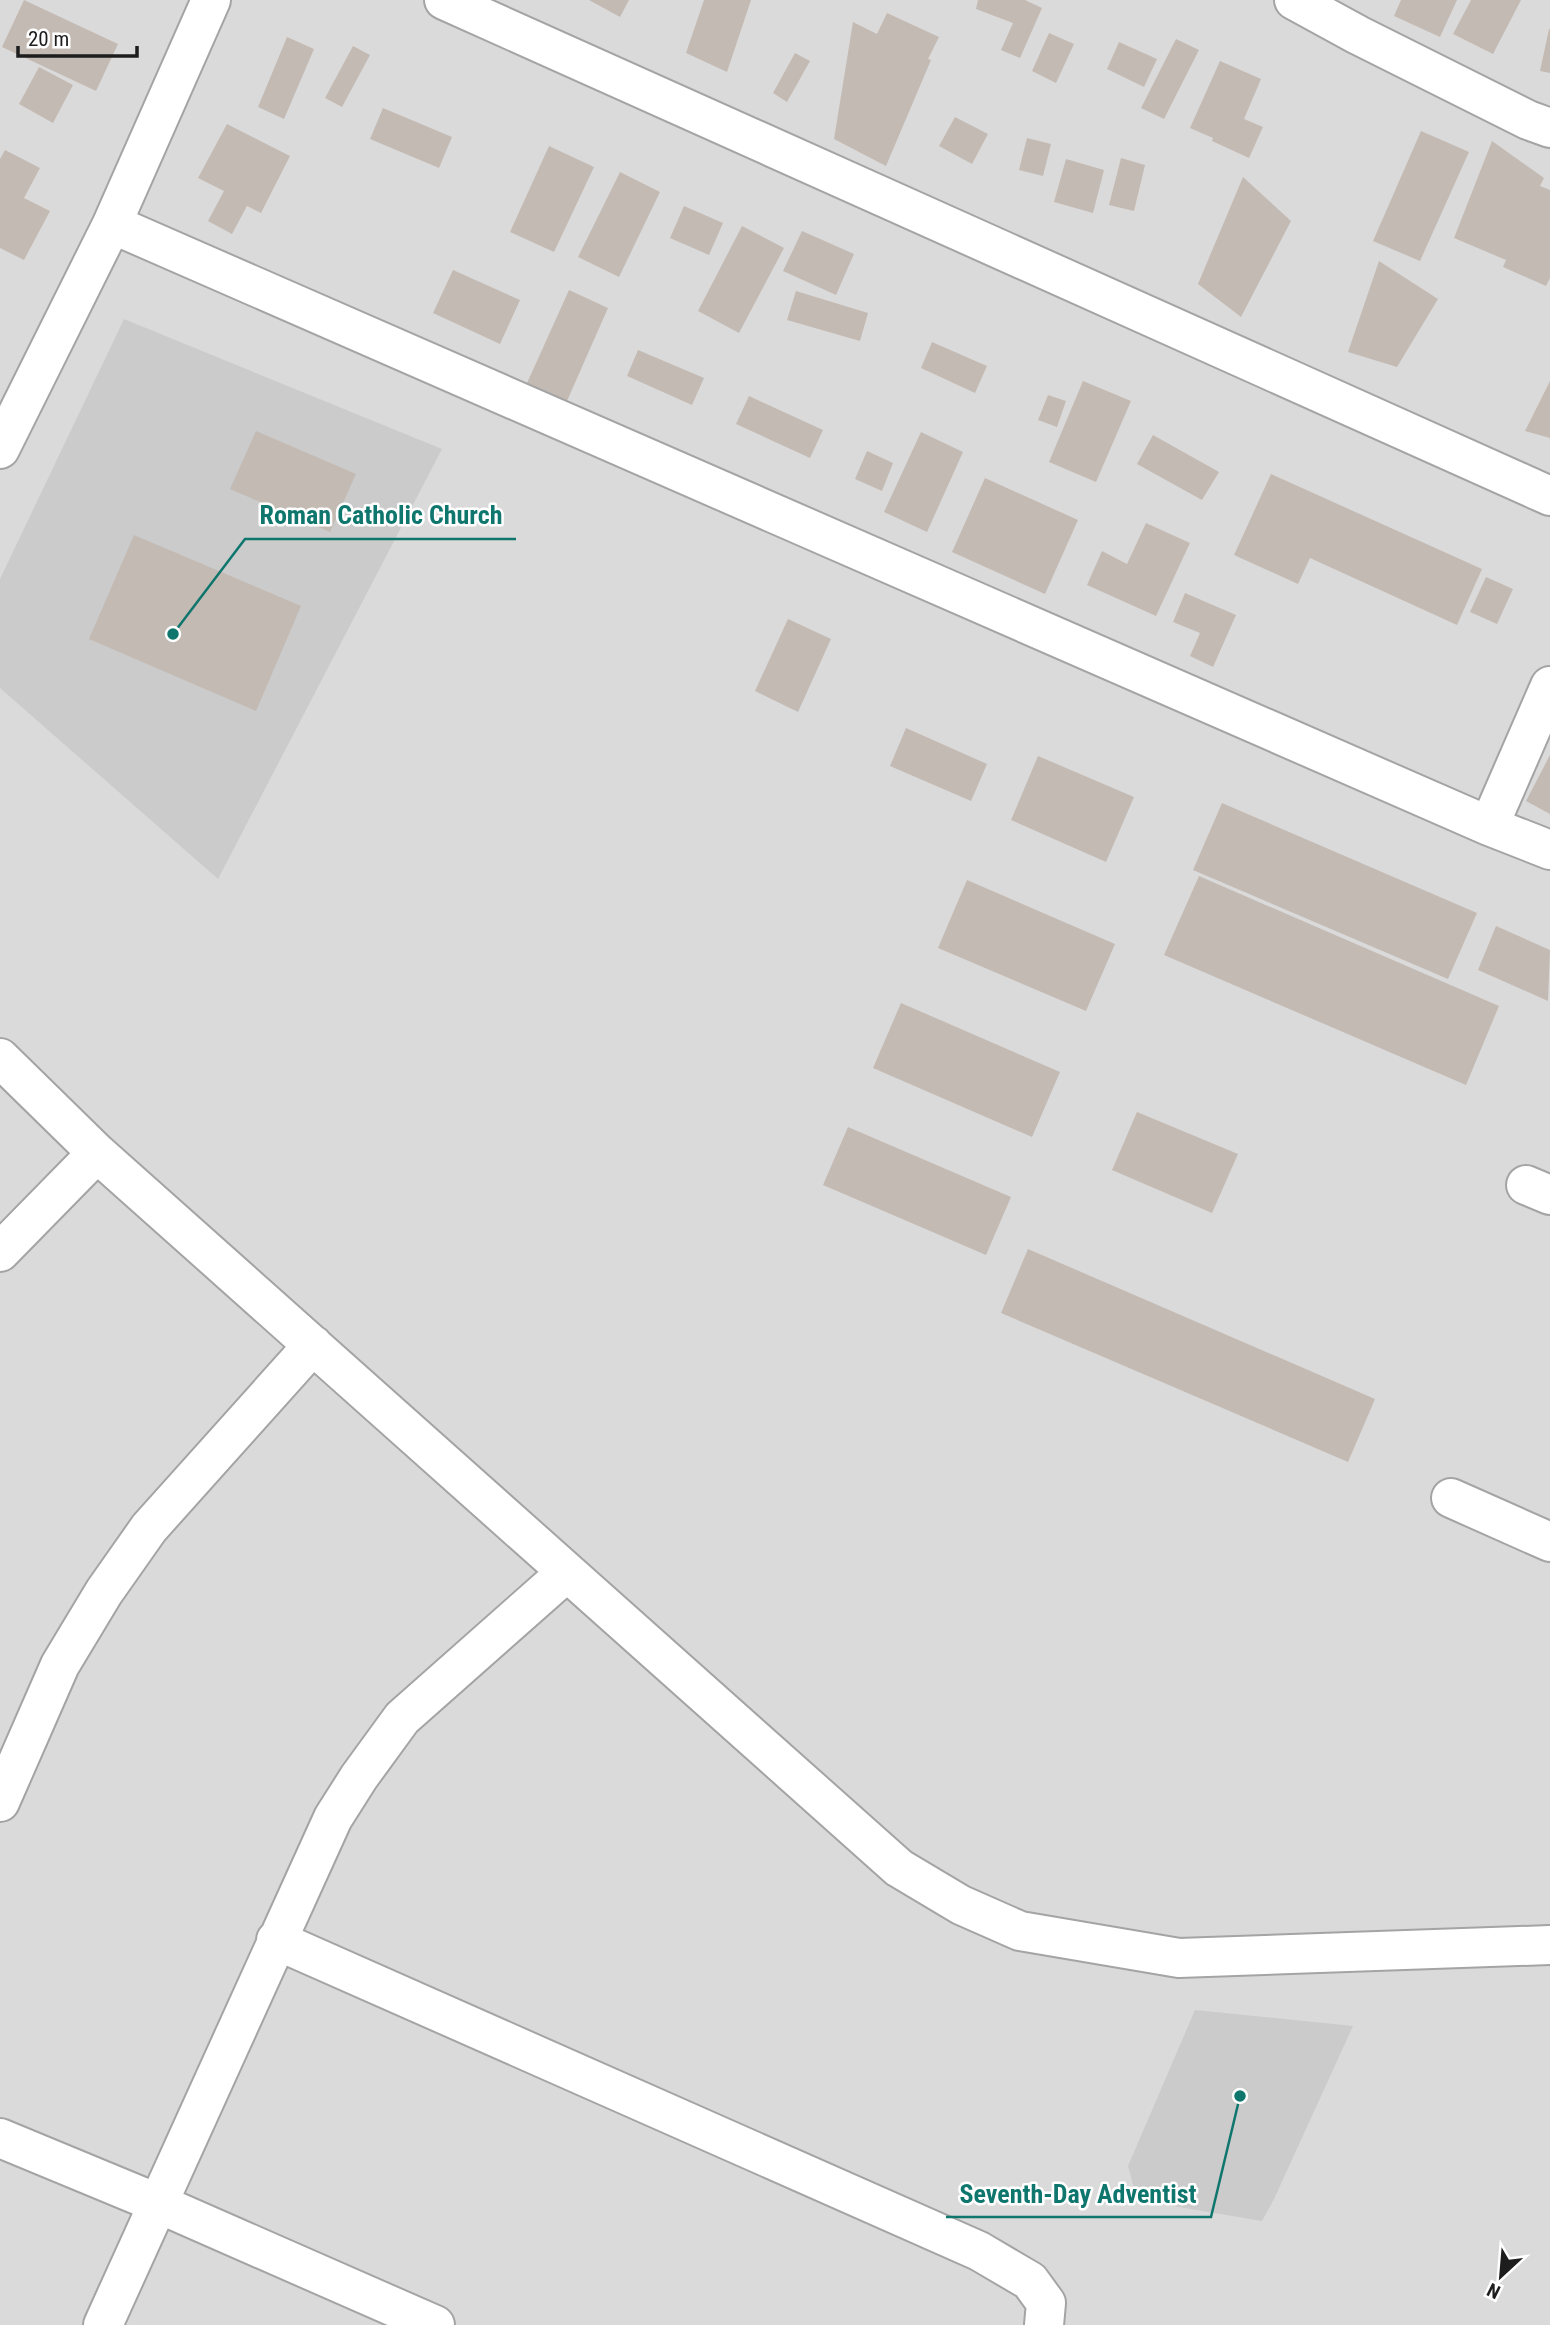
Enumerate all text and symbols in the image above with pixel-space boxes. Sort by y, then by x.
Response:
scale bar [18,14,136,58]
text: 20 m [28,27,69,51]
callout: Roman Catholic Church [245,492,516,539]
text: Roman Catholic Church [260,500,503,530]
callout: Seventh-Day Adventist [946,2170,1211,2217]
text: Seventh-Day Adventist [960,2179,1197,2209]
north arrow [1466,2241,1536,2311]
text: N [1483,2278,1504,2304]

